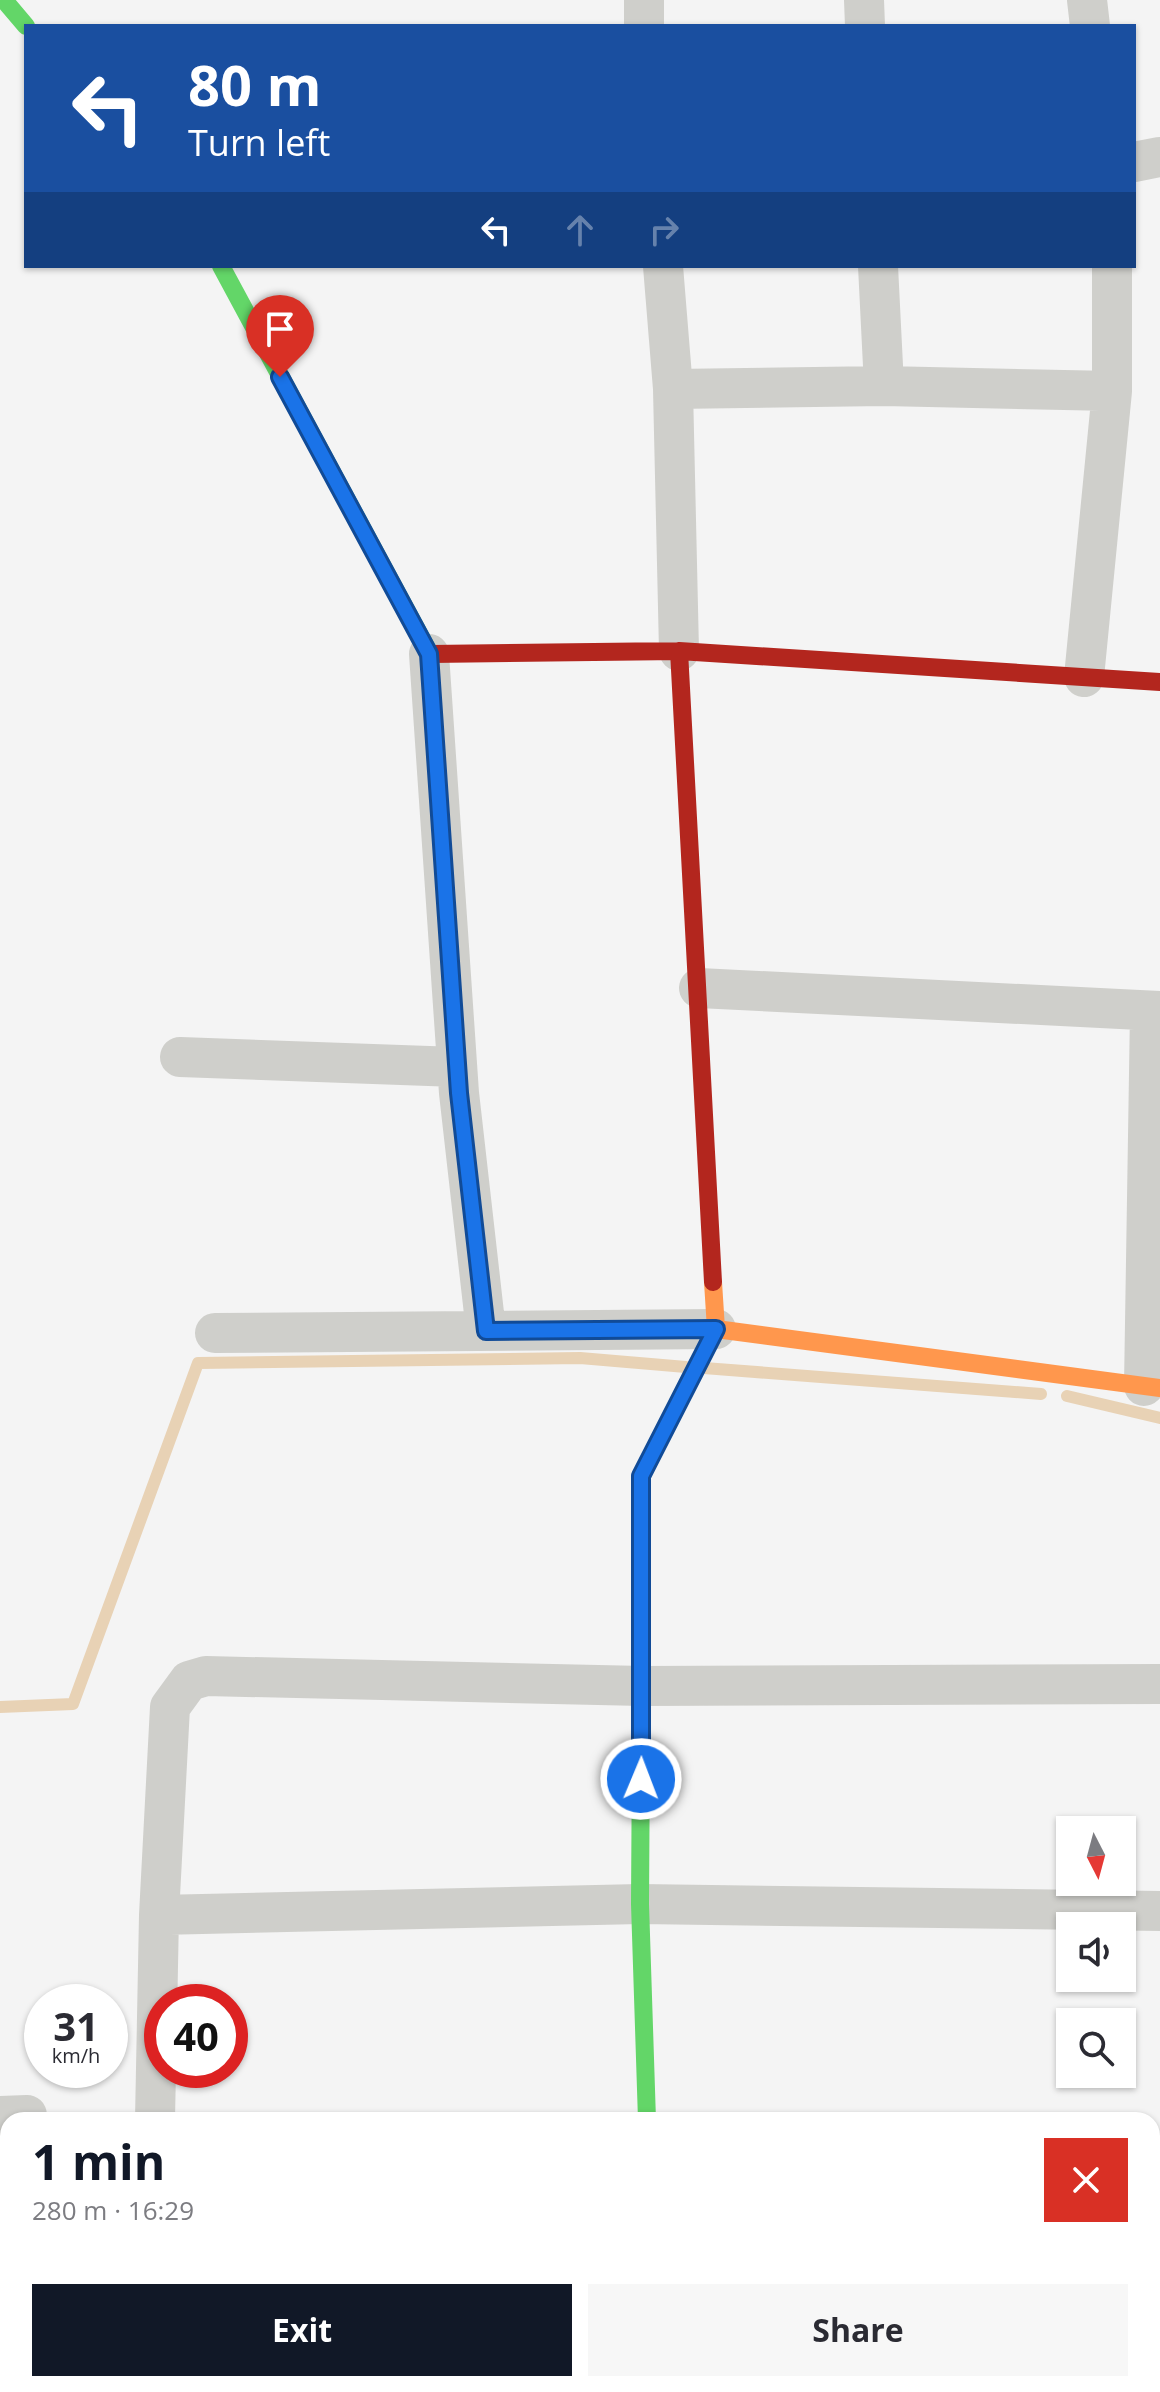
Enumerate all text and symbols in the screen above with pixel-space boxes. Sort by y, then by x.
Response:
text: 80 m [188,46,322,122]
icon: left [56,56,160,160]
text: Turn left [188,118,330,167]
icon: left [474,208,518,252]
icon: ahead [558,208,602,252]
icon: right [642,208,686,252]
pin [246,295,314,377]
icon: arrive [258,307,302,351]
position arrow [599,1737,683,1821]
north arrow [1056,1816,1136,1896]
map controls [1056,1816,1136,2088]
button: sound [1056,1912,1136,1992]
speed limit sign: 40 [144,1984,248,2088]
text: 31 [53,1998,99,2053]
button: search [1056,2008,1136,2088]
text: km/h [52,2042,100,2069]
text: 1 min [32,2129,165,2194]
button: close [1044,2138,1128,2222]
text: 280 m · 16:29 [32,2192,194,2228]
button: Exit [32,2284,572,2376]
button: Share [588,2284,1128,2376]

